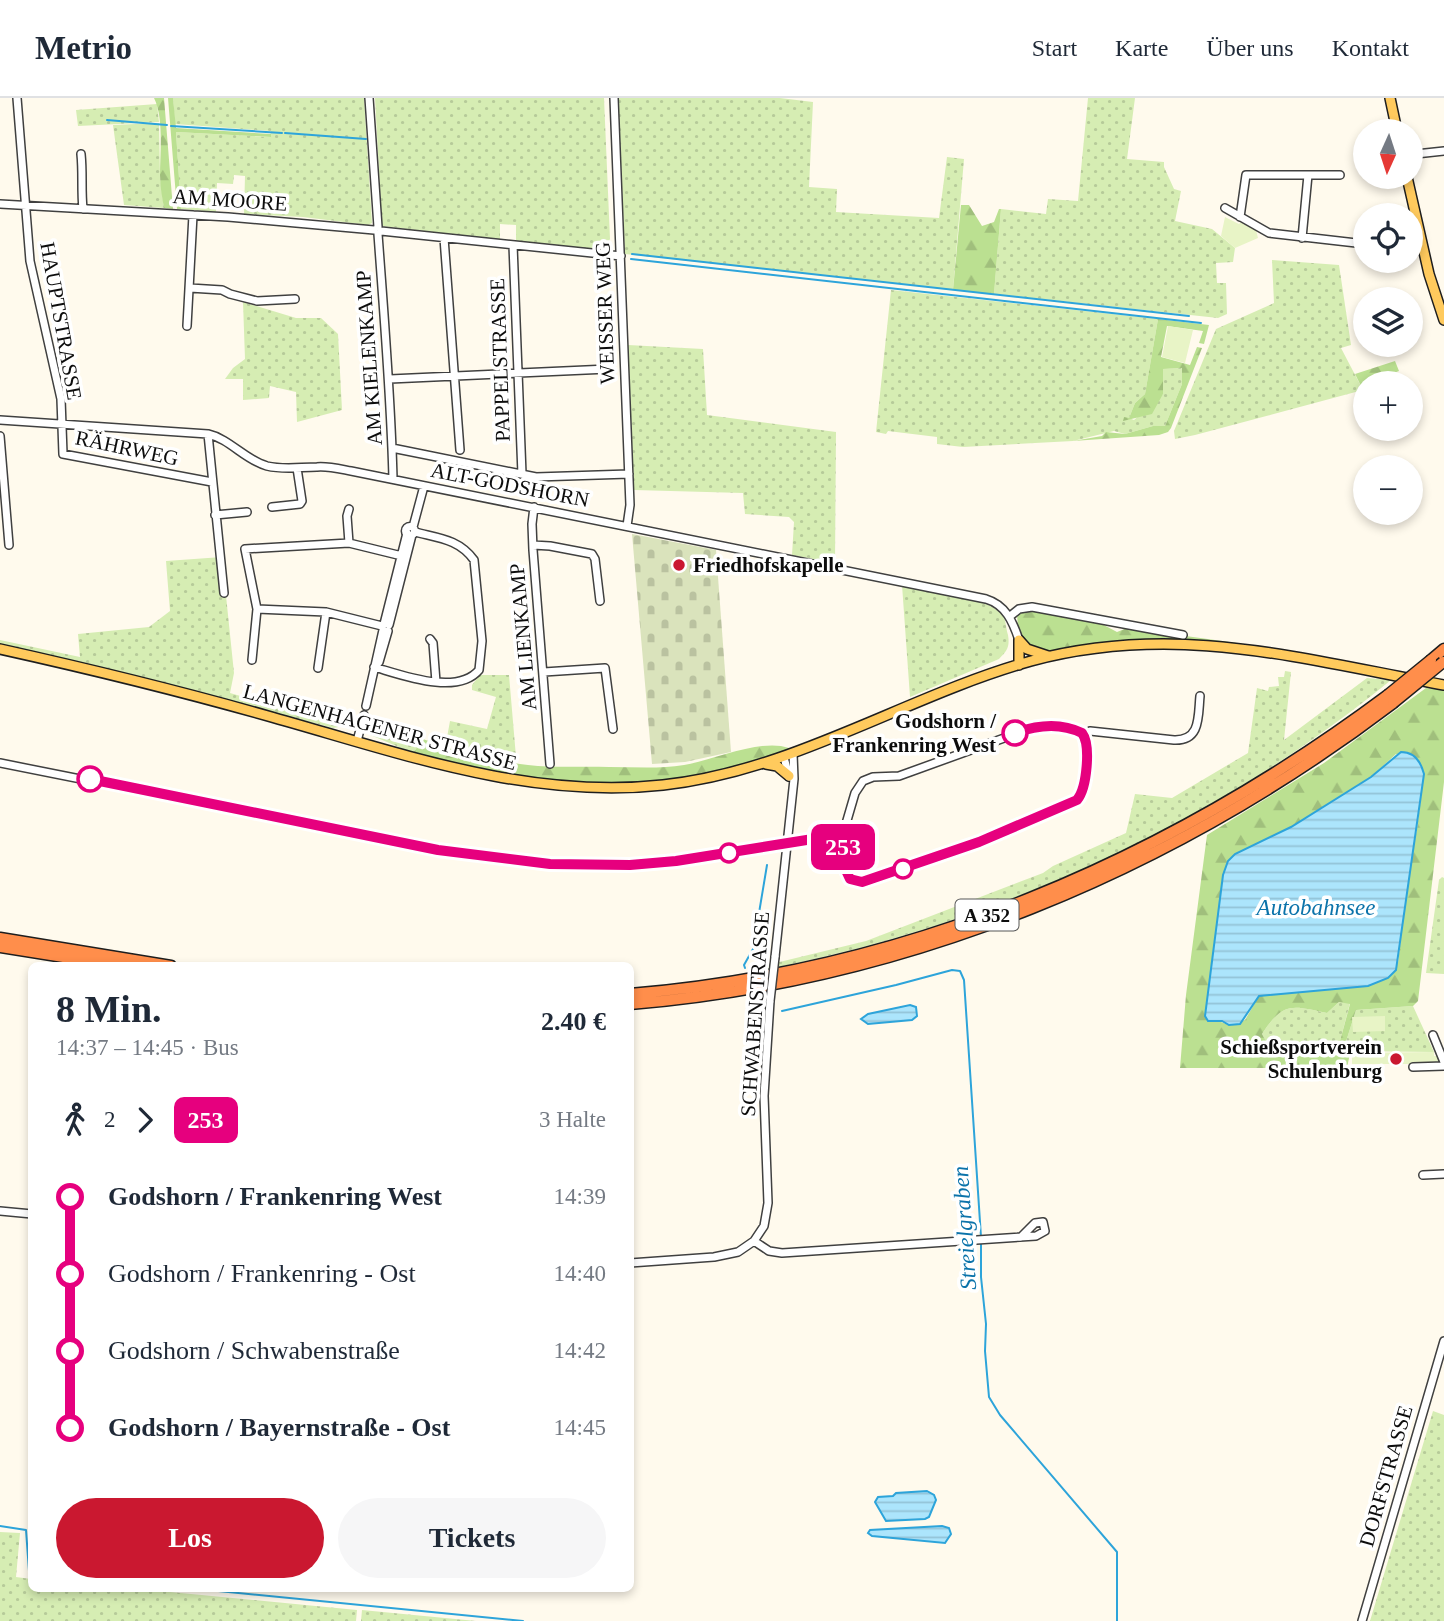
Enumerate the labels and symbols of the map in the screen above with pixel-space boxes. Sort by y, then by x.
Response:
north arrow [1353,119,1423,189]
street label: AM MOORE [172,184,288,216]
street label: HAUPTSTRASSE [35,240,87,402]
street label: WEISSER WEG [591,241,619,385]
street label: AM KIELENKAMP [351,270,387,446]
street label: PAPPELSTRASSE [485,278,515,442]
street label: RÄHRWEG [73,425,181,471]
street label: ALT-GODSHORN [429,458,591,512]
place label: Friedhofskapelle [693,553,844,577]
marker: Friedhofskapelle [671,557,687,573]
street label: AM LIENKAMP [505,562,541,712]
street label: LANGENHAGENER STRASSE [241,679,519,775]
place label: Godshorn / Frankenring West [832,709,997,757]
marker: Godshorn / Frankenring West [1002,720,1028,746]
unlabelled marker [77,766,103,792]
line badge: 253 [803,824,883,870]
unlabelled marker [719,843,739,863]
unlabelled marker [893,859,913,879]
water label: Autobahnsee [1255,895,1375,920]
road number: A 352 [956,900,1018,930]
street label: SCHWABENSTRASSE [736,911,774,1117]
place label: Schießsportverein Schulenburg [1220,1035,1382,1083]
marker: Schießsportverein Schulenburg [1388,1051,1404,1067]
water label: Streielgraben [948,1165,981,1291]
street label: DORFSTRASSE [1354,1403,1418,1549]

